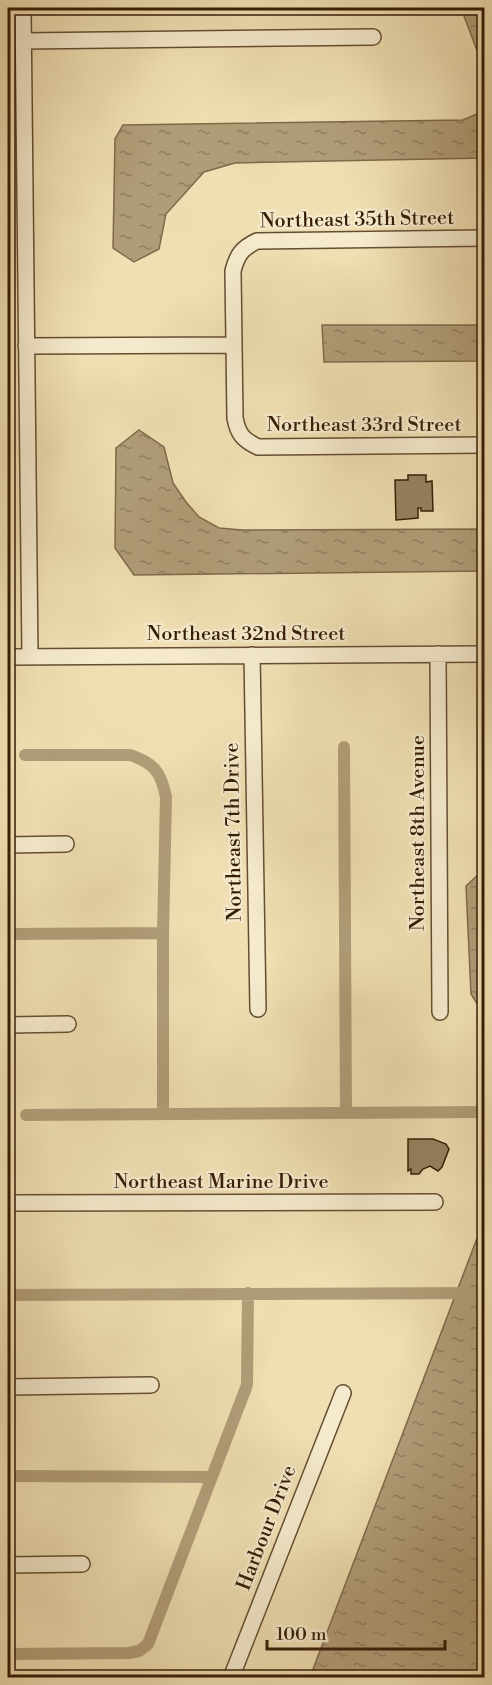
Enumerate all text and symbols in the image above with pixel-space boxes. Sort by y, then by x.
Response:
street label: Northeast 35th Street [260,206,454,234]
street label: Northeast 33rd Street [266,413,462,438]
street label: Northeast 32nd Street [147,622,345,647]
street label: Northeast 8th Avenue [406,735,431,931]
street label: Northeast 7th Drive [220,742,248,922]
street label: Northeast Marine Drive [113,1170,329,1195]
street label: Harbour Drive [232,1462,302,1594]
scale bar [267,1613,446,1651]
text: 100 m [276,1623,327,1646]

